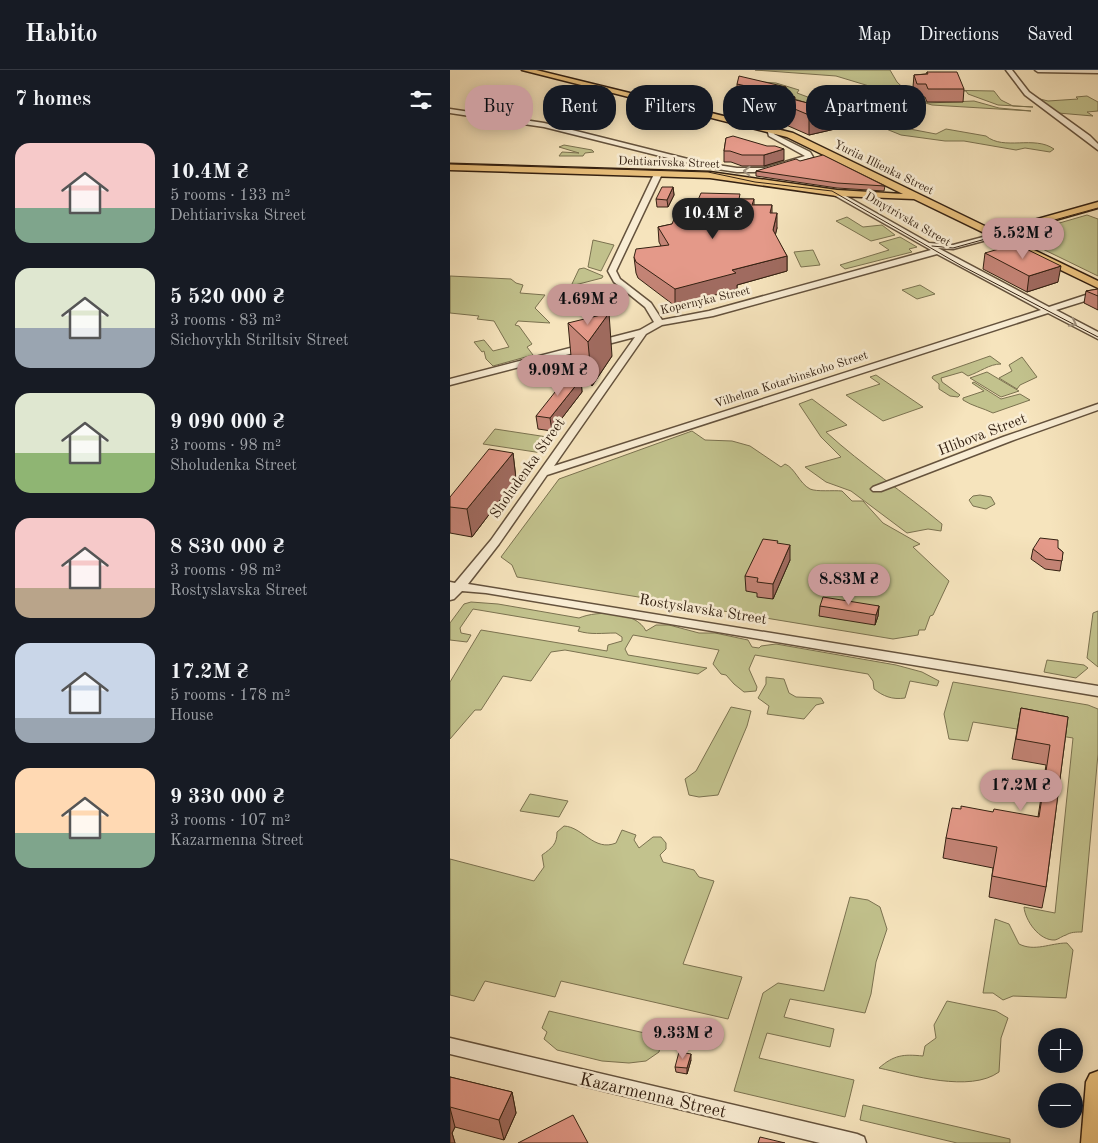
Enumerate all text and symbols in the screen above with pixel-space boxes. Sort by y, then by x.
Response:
text: Habito [25,23,98,47]
text: Map [858,26,891,44]
text: Directions [919,26,999,44]
text: Saved [1027,26,1073,44]
chip: Buy [465,85,533,130]
chip: Rent [543,85,616,130]
chip: Filters [626,85,713,130]
chip: New [723,85,796,130]
chip: Apartment [806,85,926,130]
icon: filters [407,86,435,114]
text: 7 homes [15,89,91,110]
street label: Yuriia Illienka Street [832,139,935,197]
street label: Dehtiarivska Street [618,155,720,171]
text: 10.4M ₴ [170,162,249,183]
icon: home [55,163,115,223]
one-way arrow [742,165,750,176]
text: 5 rooms · 133 m² [170,188,290,204]
street label: Dmytrivska Street [863,191,952,249]
pin: 10.4M ₴ [667,198,759,240]
text: 10.4M ₴ [683,206,743,222]
text: Dehtiarivska Street [170,208,306,224]
pin: 5.52M ₴ [977,218,1069,260]
text: 5.52M ₴ [993,226,1053,242]
pin: 4.69M ₴ [542,284,634,326]
street label: Kopernyka Street [659,285,751,317]
text: 5 520 000 ₴ [170,287,284,308]
icon: home [55,288,115,348]
text: 4.69M ₴ [558,292,618,308]
text: 3 rooms · 83 m² [170,313,281,329]
one-way arrow [1067,317,1076,327]
text: Sichovykh Striltsiv Street [170,333,349,349]
street label: Vilhelma Kotarbinskoho Street [713,349,869,410]
pin: 9.09M ₴ [512,354,604,397]
text: 9.09M ₴ [528,363,588,379]
text: 9 090 000 ₴ [170,412,284,433]
street label: Hlibova Street [936,412,1029,459]
icon: home [55,413,115,473]
street label: Sholudenka Street [488,416,568,522]
text: 3 rooms · 98 m² [170,438,281,454]
text: Sholudenka Street [170,458,297,474]
text: 8 830 000 ₴ [170,537,284,558]
icon: home [55,538,115,598]
text: 3 rooms · 98 m² [170,563,281,579]
pin: 8.83M ₴ [803,564,895,606]
text: 8.83M ₴ [819,572,879,588]
text: Rostyslavska Street [170,583,308,599]
street label: Rostyslavska Street [638,593,768,628]
text: 17.2M ₴ [170,662,249,683]
icon: home [55,663,115,723]
text: 5 rooms · 178 m² [170,688,290,704]
text: House [170,708,213,724]
pin: 17.2M ₴ [975,770,1067,812]
text: 17.2M ₴ [991,778,1051,794]
text: 9 330 000 ₴ [170,787,284,808]
icon: home [55,788,115,848]
text: 3 rooms · 107 m² [170,813,290,829]
text: Kazarmenna Street [170,833,304,849]
pin: 9.33M ₴ [637,1018,729,1060]
text: 9.33M ₴ [653,1026,713,1042]
map controls [1038,1028,1083,1128]
button: + [1038,1028,1083,1073]
street label: Kazarmenna Street [578,1070,728,1122]
button: − [1038,1083,1083,1128]

